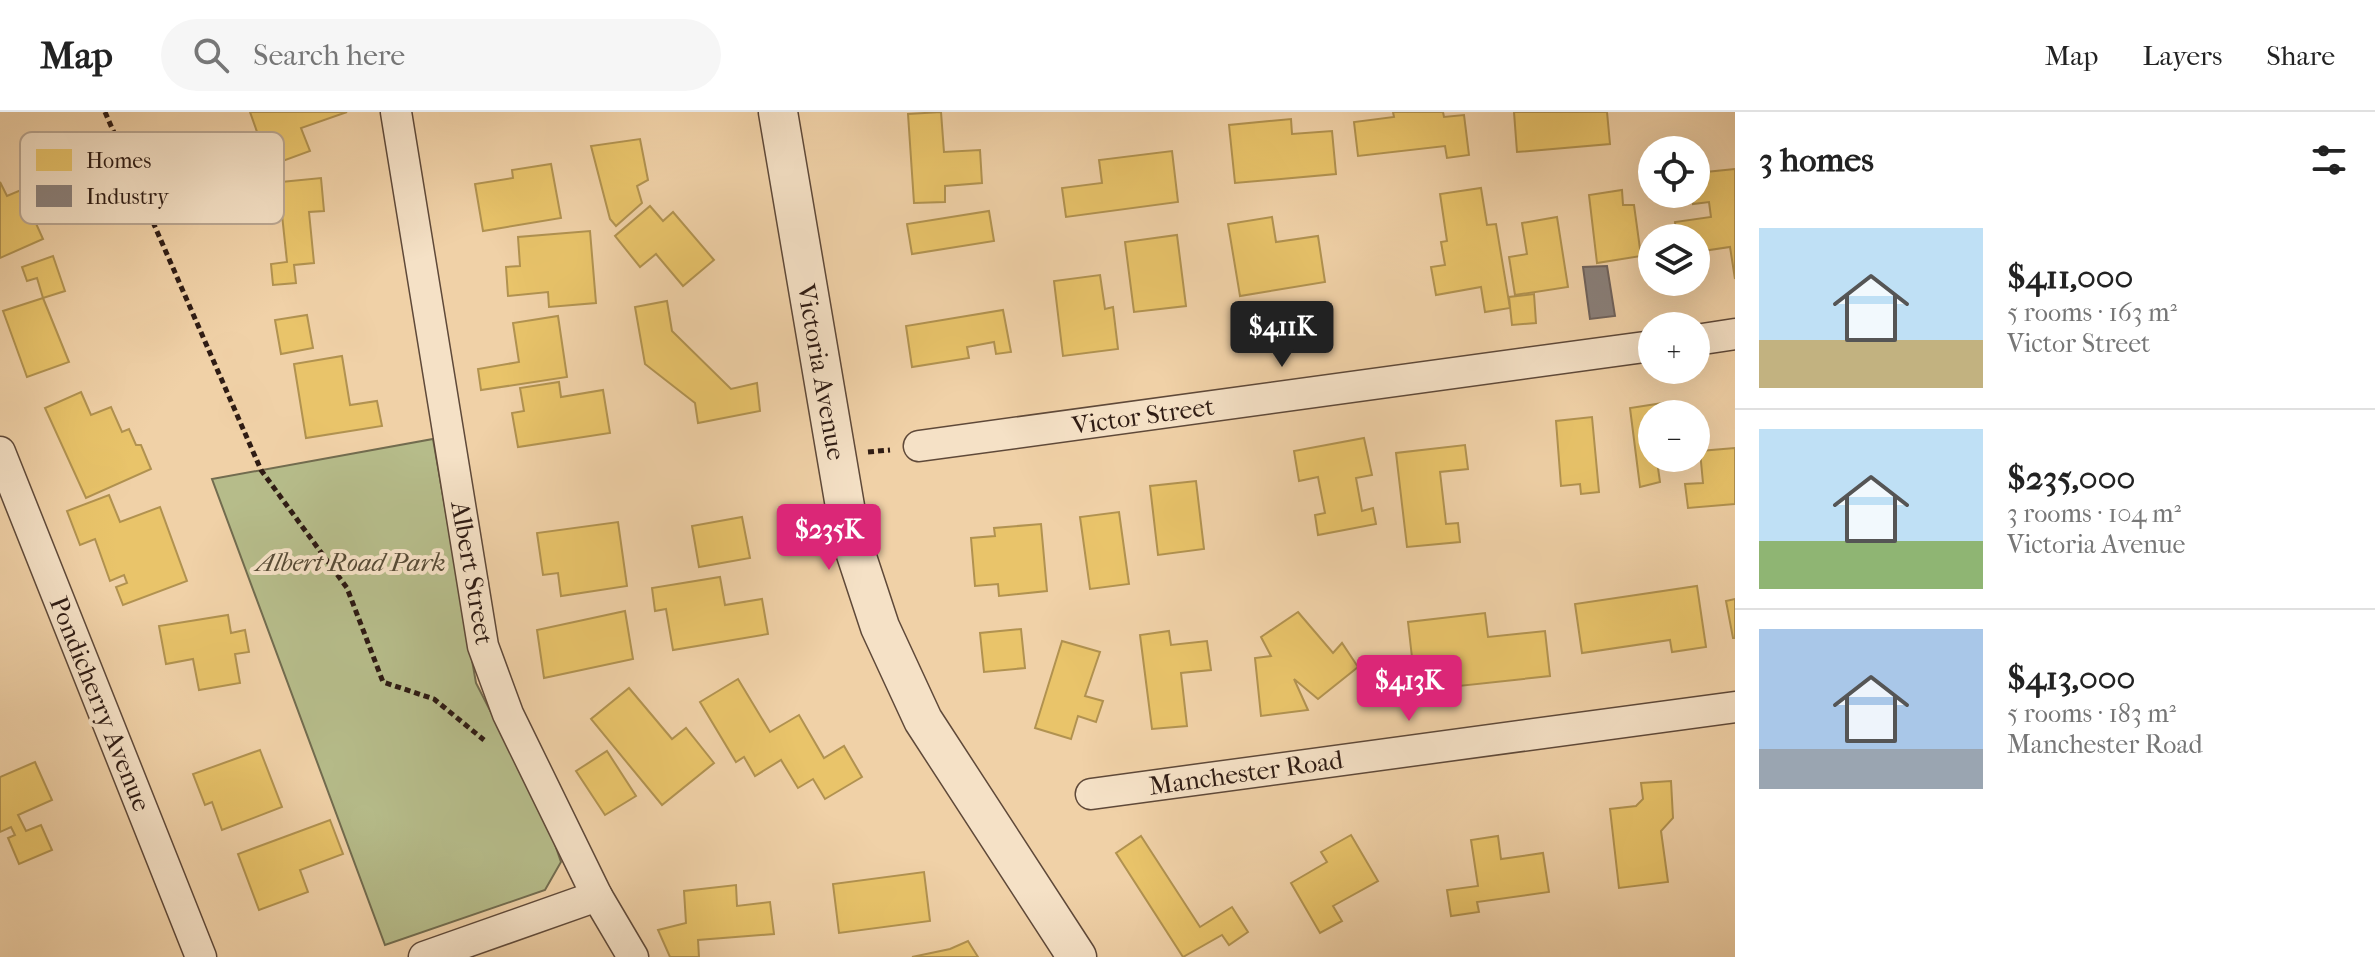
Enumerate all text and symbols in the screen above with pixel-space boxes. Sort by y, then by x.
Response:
search box [161,19,721,91]
text: Map [40,33,113,78]
icon: search [189,33,233,77]
text: Search here [253,38,405,73]
text: Map [2045,39,2098,72]
text: Layers [2142,39,2222,72]
text: Share [2266,39,2335,72]
legend [20,132,284,224]
map controls [1638,136,1710,472]
button: locate [1638,136,1710,208]
icon: filters [2307,138,2351,182]
text: 3 homes [1759,140,1874,180]
text: Homes [86,148,151,174]
text: Industry [86,184,170,210]
button: layers [1638,224,1710,296]
text: $411,000 [2007,257,2133,297]
icon: home [1823,260,1919,356]
street label: Victoria Avenue [790,280,852,463]
text: 5 rooms · 163 m² [2007,297,2177,328]
pin: $411K [1226,301,1338,369]
text: $411K [1248,311,1316,342]
button: + [1638,312,1710,384]
text: Victor Street [2007,328,2150,359]
street label: Victor Street [1069,391,1217,441]
button: − [1638,400,1710,472]
text: $235,000 [2007,458,2135,498]
icon: home [1823,461,1919,557]
street label: Albert Street [444,498,500,648]
text: 3 rooms · 104 m² [2007,498,2181,529]
pin: $235K [773,504,885,572]
text: $235K [795,514,863,545]
text: Victoria Avenue [2007,529,2185,560]
park label: Albert Road Park [253,547,446,578]
street label: Pondicherry Avenue [43,592,157,816]
pin: $413K [1353,655,1465,723]
text: $413,000 [2007,658,2135,698]
icon: home [1823,661,1919,757]
text: $413K [1375,665,1443,696]
text: 5 rooms · 183 m² [2007,698,2176,729]
text: Manchester Road [2007,729,2203,760]
street label: Manchester Road [1147,744,1346,802]

